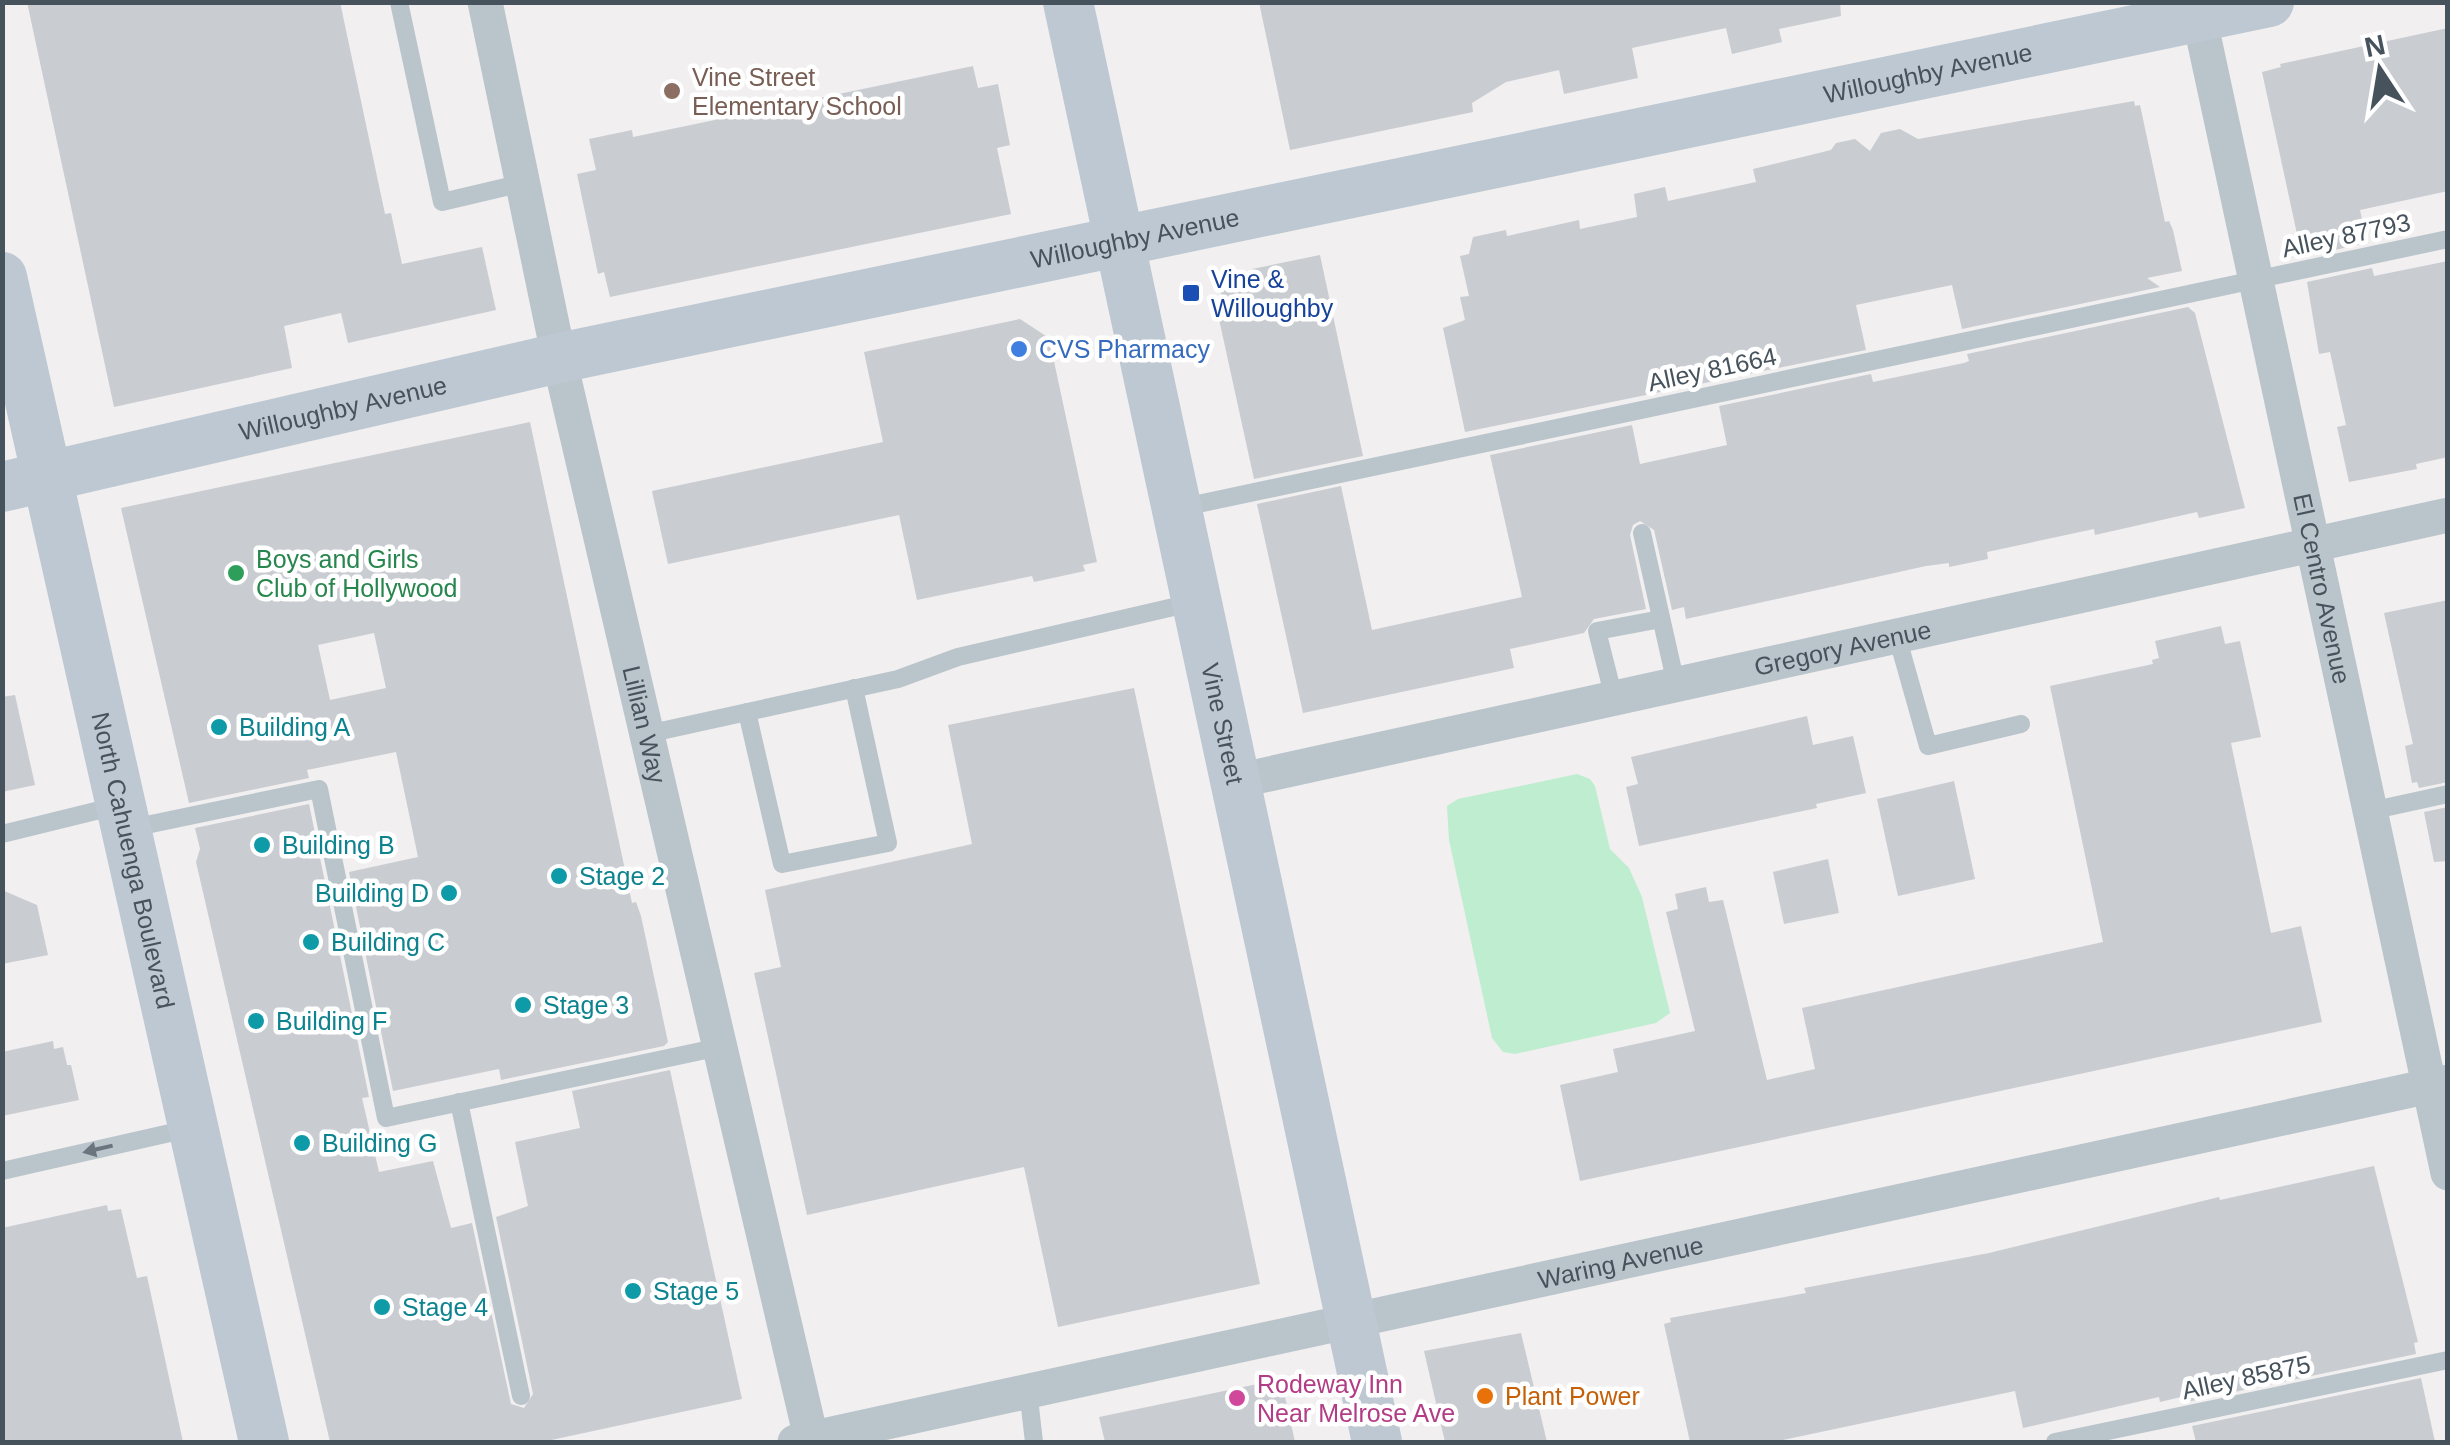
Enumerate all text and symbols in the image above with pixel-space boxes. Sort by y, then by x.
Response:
north arrow [2330,20,2430,120]
text: N [2362,29,2388,63]
street label: Willoughby Avenue [1821,38,2035,108]
place label: Vine Street Elementary School [692,63,902,120]
marker: Vine Street Elementary School [661,80,683,102]
street label: Willoughby Avenue [1028,203,1242,273]
street label: Alley 87793 [2279,208,2413,262]
place label: Vine & Willoughby [1211,265,1334,322]
marker: Vine & Willoughby [1180,282,1202,304]
place label: CVS Pharmacy [1039,335,1210,363]
marker: CVS Pharmacy [1008,338,1030,360]
street label: Alley 81664 [1645,342,1779,396]
street label: Willoughby Avenue [236,370,450,446]
street label: El Centro Avenue [2288,491,2356,686]
place label: Boys and Girls Club of Hollywood [256,545,458,602]
marker: Boys and Girls Club of Hollywood [225,562,247,584]
street label: Gregory Avenue [1752,615,1934,681]
street label: Vine Street [1196,660,1249,787]
street label: Lillian Way [617,663,672,787]
street label: North Cahuenga Boulevard [86,710,180,1011]
place label: Building A [239,713,351,741]
marker: Building A [208,716,230,738]
place label: Building B [282,831,395,859]
marker: Building B [251,834,273,856]
place label: Stage 2 [579,862,665,890]
marker: Stage 2 [548,865,570,887]
place label: Building D [315,879,429,907]
marker: Building D [438,882,460,904]
place label: Building C [331,928,445,956]
marker: Building C [300,931,322,953]
place label: Stage 3 [543,991,629,1019]
marker: Stage 3 [512,994,534,1016]
place label: Building F [276,1007,387,1035]
marker: Building F [245,1010,267,1032]
place label: Building G [322,1129,437,1157]
marker: Building G [291,1132,313,1154]
one-way arrow [82,1142,113,1157]
street label: Waring Avenue [1535,1231,1706,1294]
place label: Stage 5 [653,1277,739,1305]
marker: Stage 5 [622,1280,644,1302]
place label: Stage 4 [402,1293,488,1321]
marker: Stage 4 [371,1296,393,1318]
street label: Alley 85875 [2179,1350,2313,1404]
place label: Rodeway Inn Near Melrose Ave [1257,1370,1455,1427]
place label: Plant Power [1505,1382,1640,1410]
marker: Plant Power [1474,1385,1496,1407]
marker: Rodeway Inn Near Melrose Ave [1226,1387,1248,1409]

